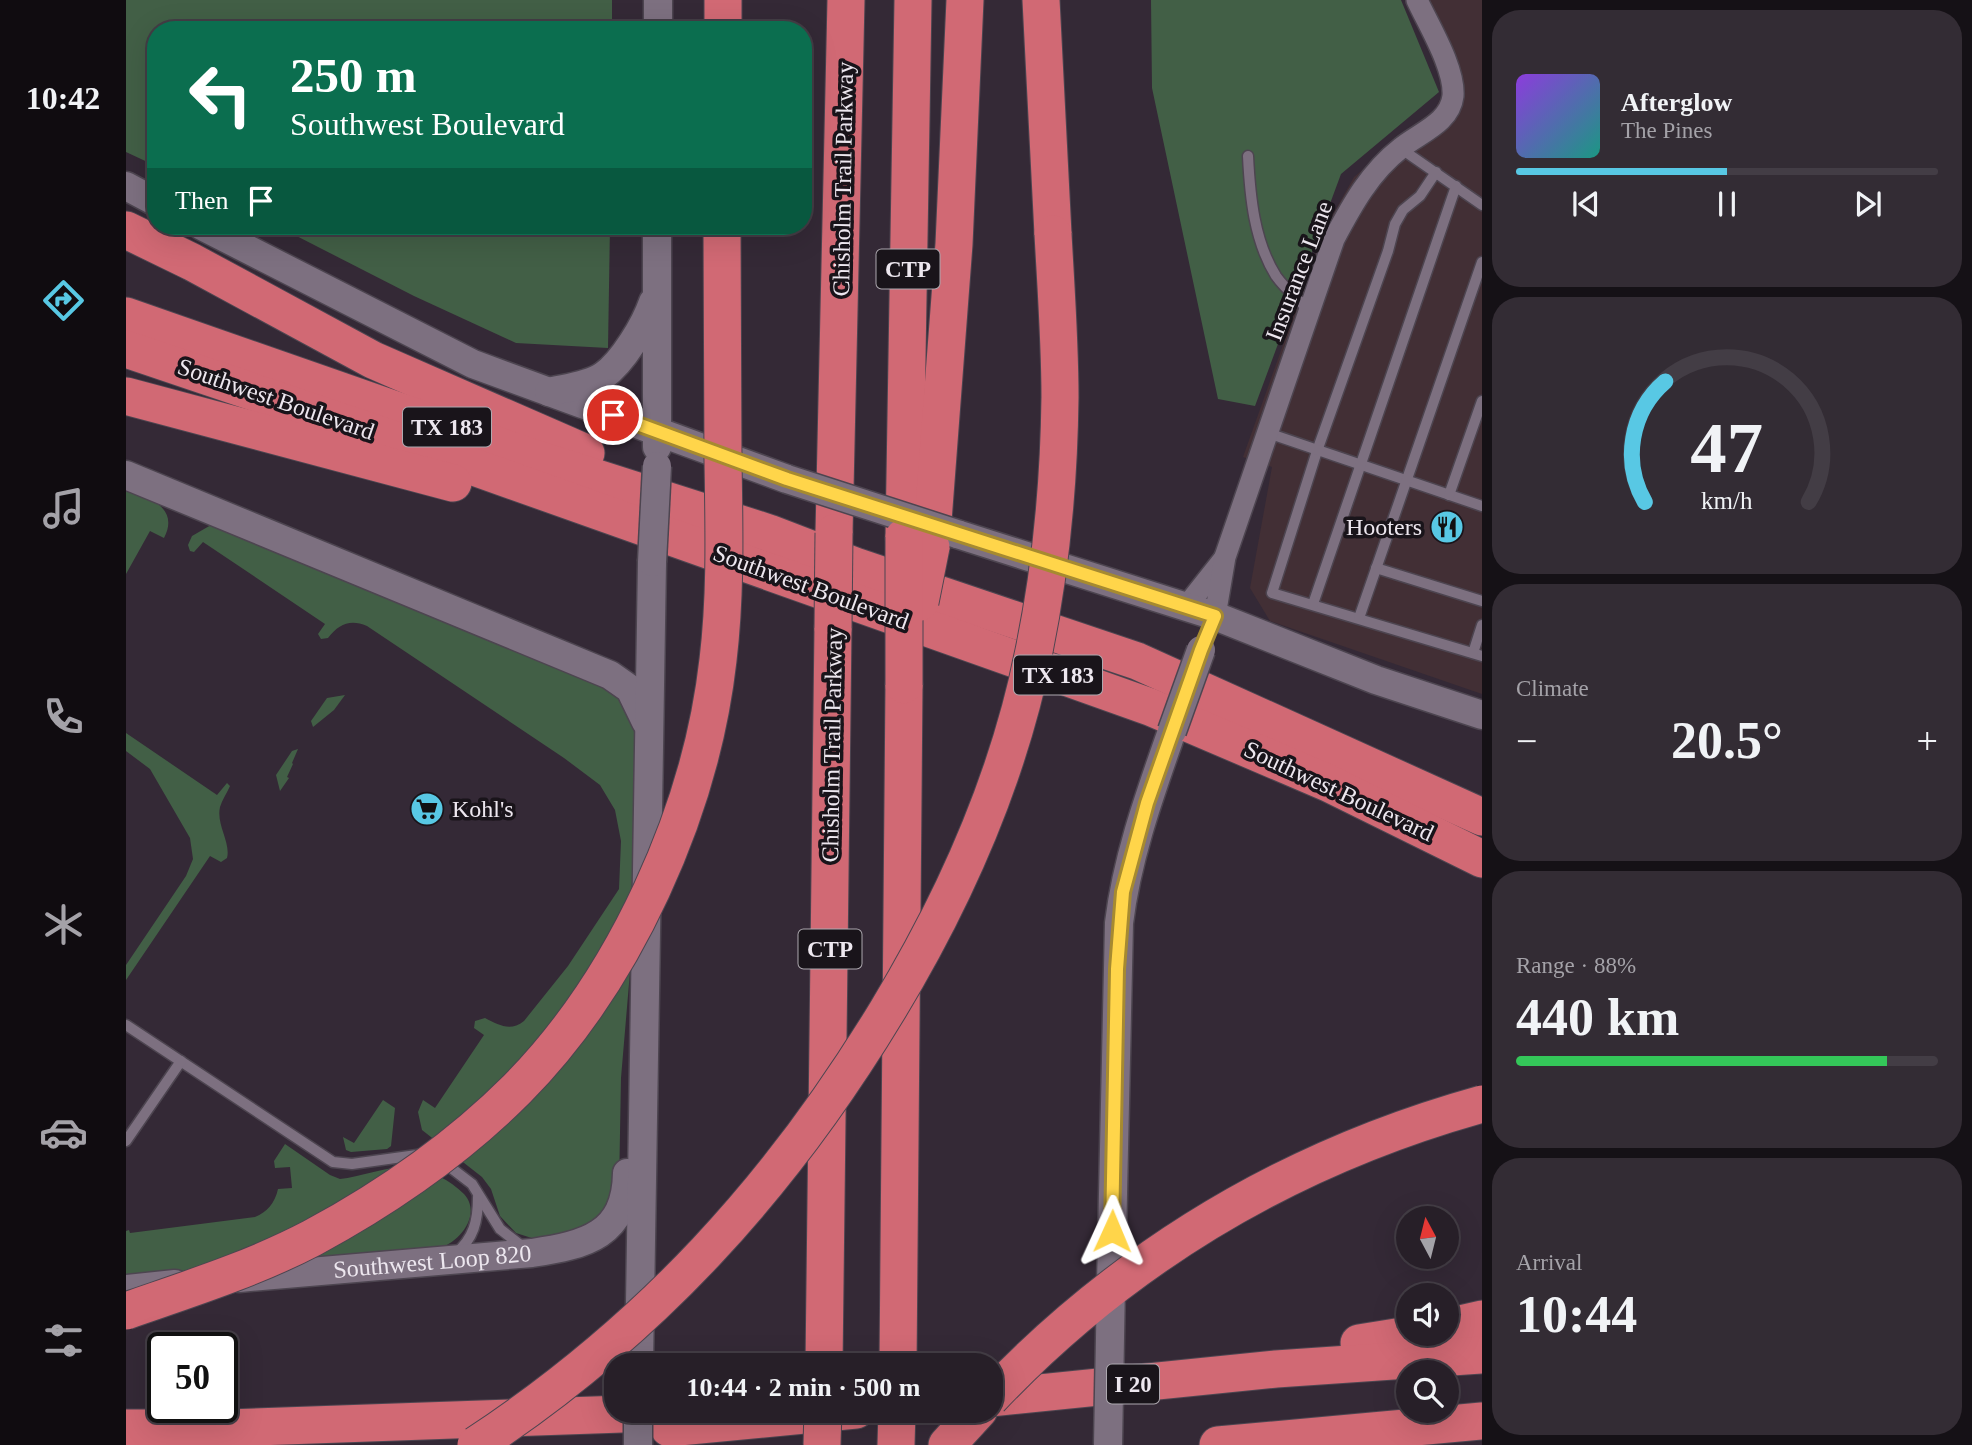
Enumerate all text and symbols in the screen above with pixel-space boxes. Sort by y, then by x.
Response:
text: 250 m [290,48,417,103]
icon: left [175,49,266,140]
street label: Chisholm Trail Parkway [828,61,858,297]
text: 10:42 [26,80,100,116]
text: Afterglow [1621,88,1732,117]
text: Southwest Boulevard [290,106,565,142]
text: The Pines [1621,118,1712,143]
icon: arrive [242,182,280,220]
icon: previous [1567,185,1605,223]
icon: pause [1708,185,1746,223]
icon: next [1849,185,1887,223]
text: Then [175,186,228,215]
street label: Insurance Lane [1260,198,1338,344]
road number: CTP [876,250,940,288]
icon: directions [39,276,88,325]
street label: Southwest Boulevard [174,353,378,445]
pin [583,385,643,445]
icon: arrive [594,396,632,434]
text: 47 [1691,407,1763,488]
road number: TX 183 [403,408,491,446]
icon: music [39,484,88,533]
text: km/h [1701,486,1753,513]
restaurant icon: Hooters [1428,508,1466,546]
place label: Hooters [1346,514,1422,540]
street label: Southwest Boulevard [710,540,912,634]
street label: Chisholm Trail Parkway [817,627,847,863]
road number: TX 183 [1014,656,1102,694]
text: Climate [1516,676,1589,701]
icon: phone [39,692,88,741]
text: 20.5° [1671,712,1783,769]
text: − [1516,720,1537,762]
text: + [1917,720,1938,762]
street label: Southwest Boulevard [1240,736,1438,846]
supermarket icon: Kohl's [408,790,446,828]
place label: Kohl's [452,796,514,822]
icon: climate [39,900,88,949]
road number: CTP [798,930,862,968]
text: Range · 88% [1516,953,1636,978]
text: 440 km [1516,989,1679,1046]
icon: car [39,1108,88,1157]
position arrow [1075,1194,1149,1268]
north arrow [1396,1206,1460,1269]
map controls [1396,1206,1459,1423]
street label: Southwest Loop 820 [332,1240,532,1283]
text: Arrival [1516,1250,1582,1275]
button: sound [1396,1283,1459,1346]
text: 10:44 [1516,1286,1637,1343]
icon: filters [39,1316,88,1365]
speed limit sign: 50 [147,1332,238,1423]
button: search [1396,1360,1459,1423]
road number: I 20 [1107,1364,1159,1404]
text: 10:44 · 2 min · 500 m [687,1373,921,1402]

